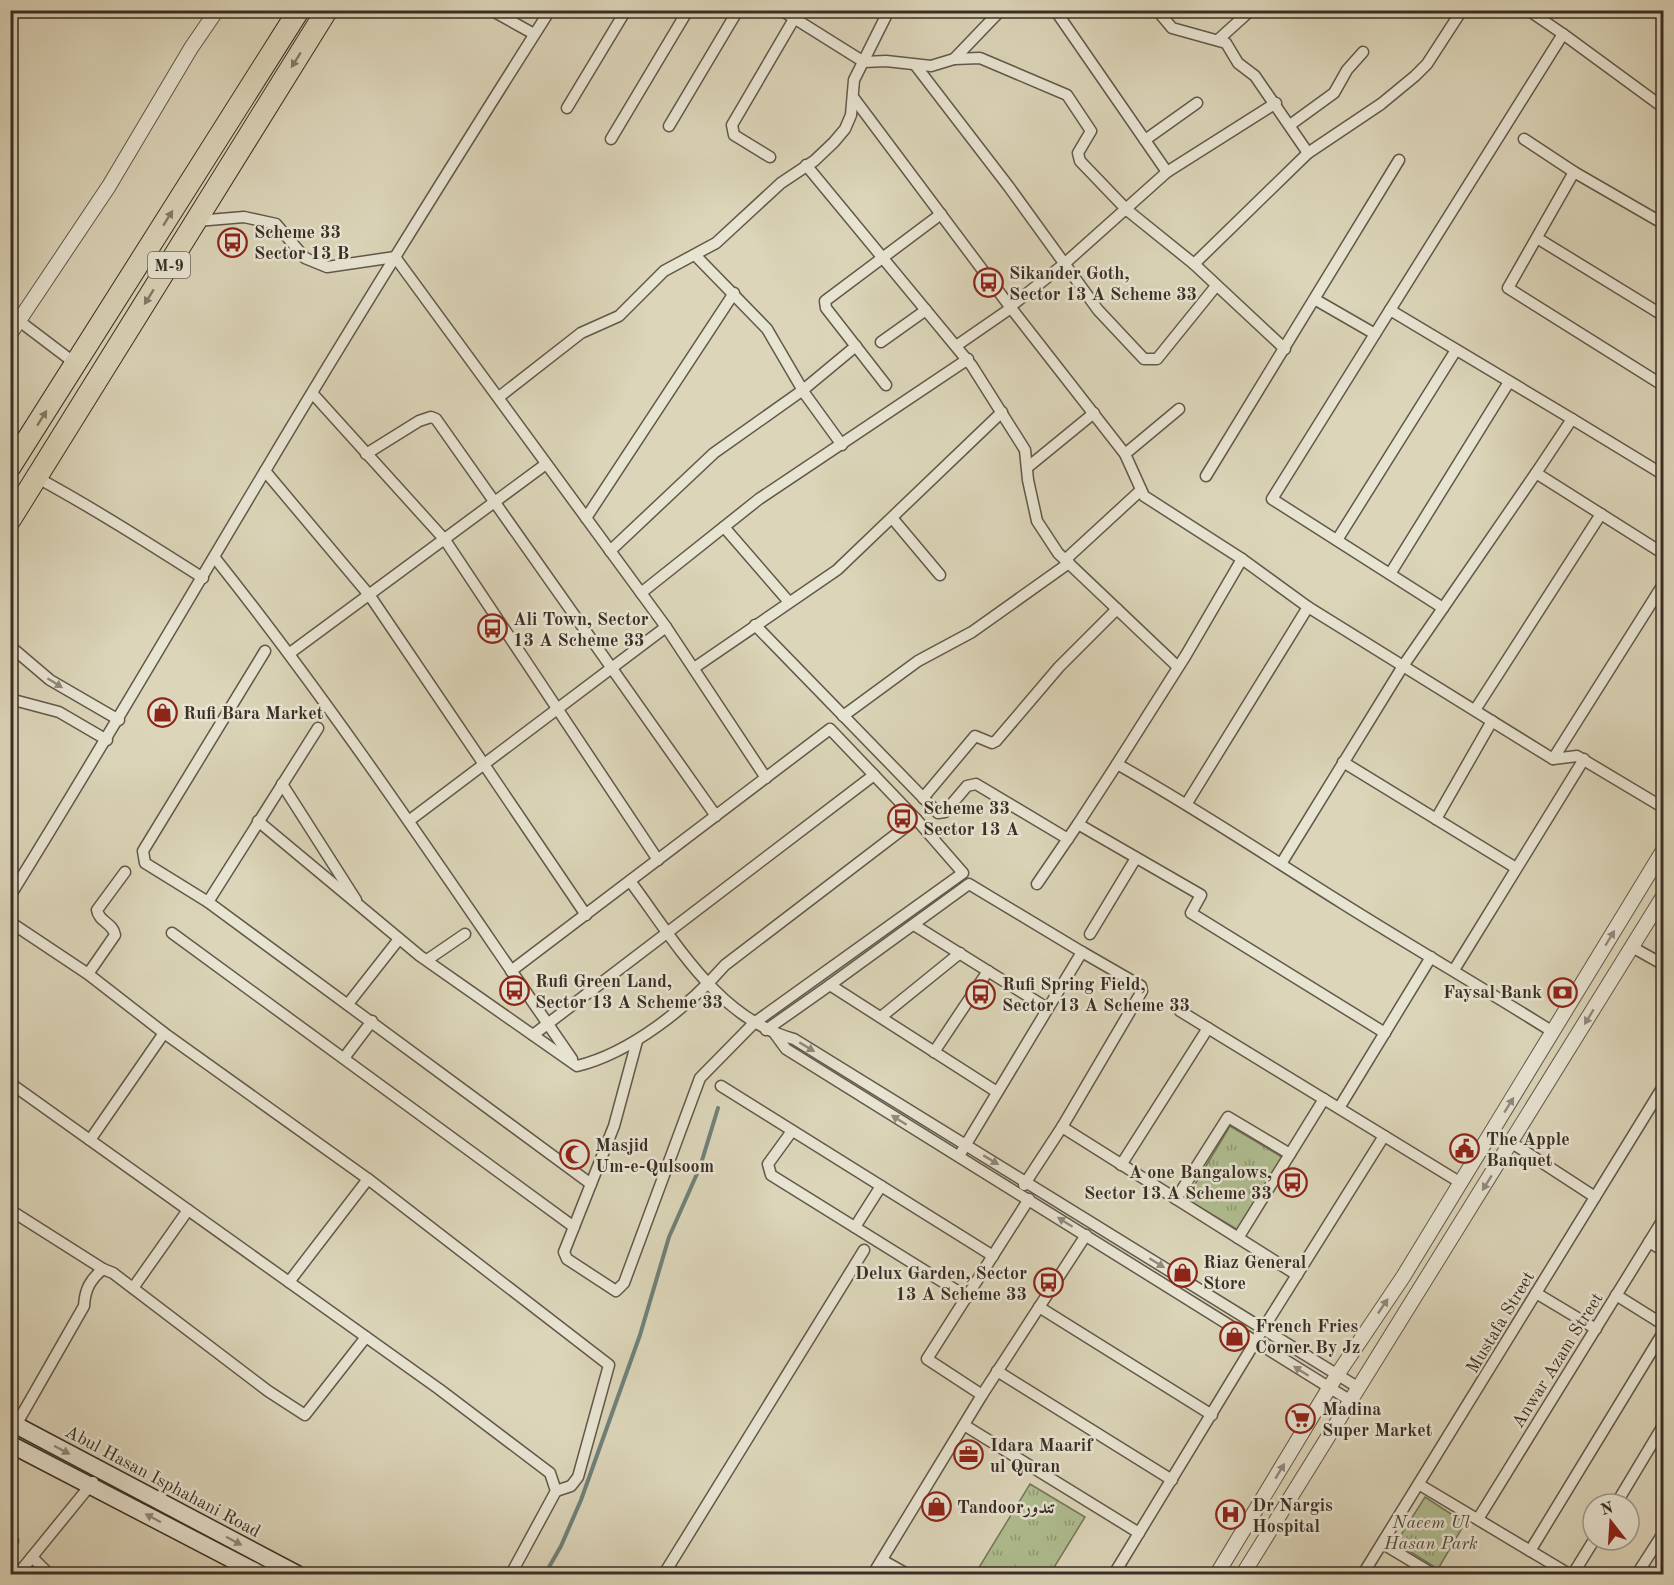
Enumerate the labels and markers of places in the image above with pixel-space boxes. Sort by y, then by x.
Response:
place label: Scheme 33 Sector 13 B [254,224,349,263]
bus stop icon: Scheme 33 Sector 13 B [217,226,249,258]
place label: Sikander Goth, Sector 13 A Scheme 33 [1009,265,1197,304]
bus stop icon: Sikander Goth, Sector 13 A Scheme 33 [972,267,1004,299]
place label: Ali Town, Sector 13 A Scheme 33 [513,611,649,650]
bus stop icon: Ali Town, Sector 13 A Scheme 33 [476,613,508,645]
shop icon: Rufi Bara Market [146,697,178,729]
place label: Rufi Bara Market [183,705,324,723]
place label: Scheme 33 Sector 13 A [923,800,1019,839]
bus stop icon: Scheme 33 Sector 13 A [886,802,918,834]
place label: Rufi Green Land, Sector 13 A Scheme 33 [535,973,723,1012]
bus stop icon: Rufi Green Land, Sector 13 A Scheme 33 [498,975,530,1007]
place label: Rufi Spring Field, Sector 13 A Scheme 33 [1002,976,1190,1015]
bank icon: Faysal Bank [1547,976,1579,1008]
bus stop icon: Rufi Spring Field, Sector 13 A Scheme 33 [965,978,997,1010]
place label: Faysal Bank [1443,984,1542,1002]
place label: The Apple Banquet [1486,1131,1570,1170]
public building icon: The Apple Banquet [1449,1133,1481,1165]
place label: Masjid Um-e-Qulsoom [595,1137,714,1176]
mosque icon: Masjid Um-e-Qulsoom [558,1139,590,1171]
place label: A one Bangalows, Sector 13 A Scheme 33 [1084,1164,1272,1203]
bus stop icon: A one Bangalows, Sector 13 A Scheme 33 [1277,1166,1309,1198]
place label: Riaz General Store [1203,1254,1307,1293]
shop icon: Riaz General Store [1166,1256,1198,1288]
place label: Delux Garden, Sector 13 A Scheme 33 [855,1265,1027,1304]
bus stop icon: Delux Garden, Sector 13 A Scheme 33 [1032,1267,1064,1299]
place label: French Fries Corner By Jz [1255,1318,1360,1357]
shop icon: French Fries Corner By Jz [1218,1320,1250,1352]
place label: Madina Super Market [1322,1401,1433,1440]
supermarket icon: Madina Super Market [1285,1403,1317,1435]
place label: Idara Maarif ul Quran [990,1437,1094,1476]
office icon: Idara Maarif ul Quran [953,1439,985,1471]
shop icon: Tandoorتندور [920,1491,952,1523]
place label: Dr Nargis Hospital [1252,1497,1333,1536]
place label: Tandoorتندور [957,1499,1055,1518]
hospital icon: Dr Nargis Hospital [1215,1499,1247,1531]

